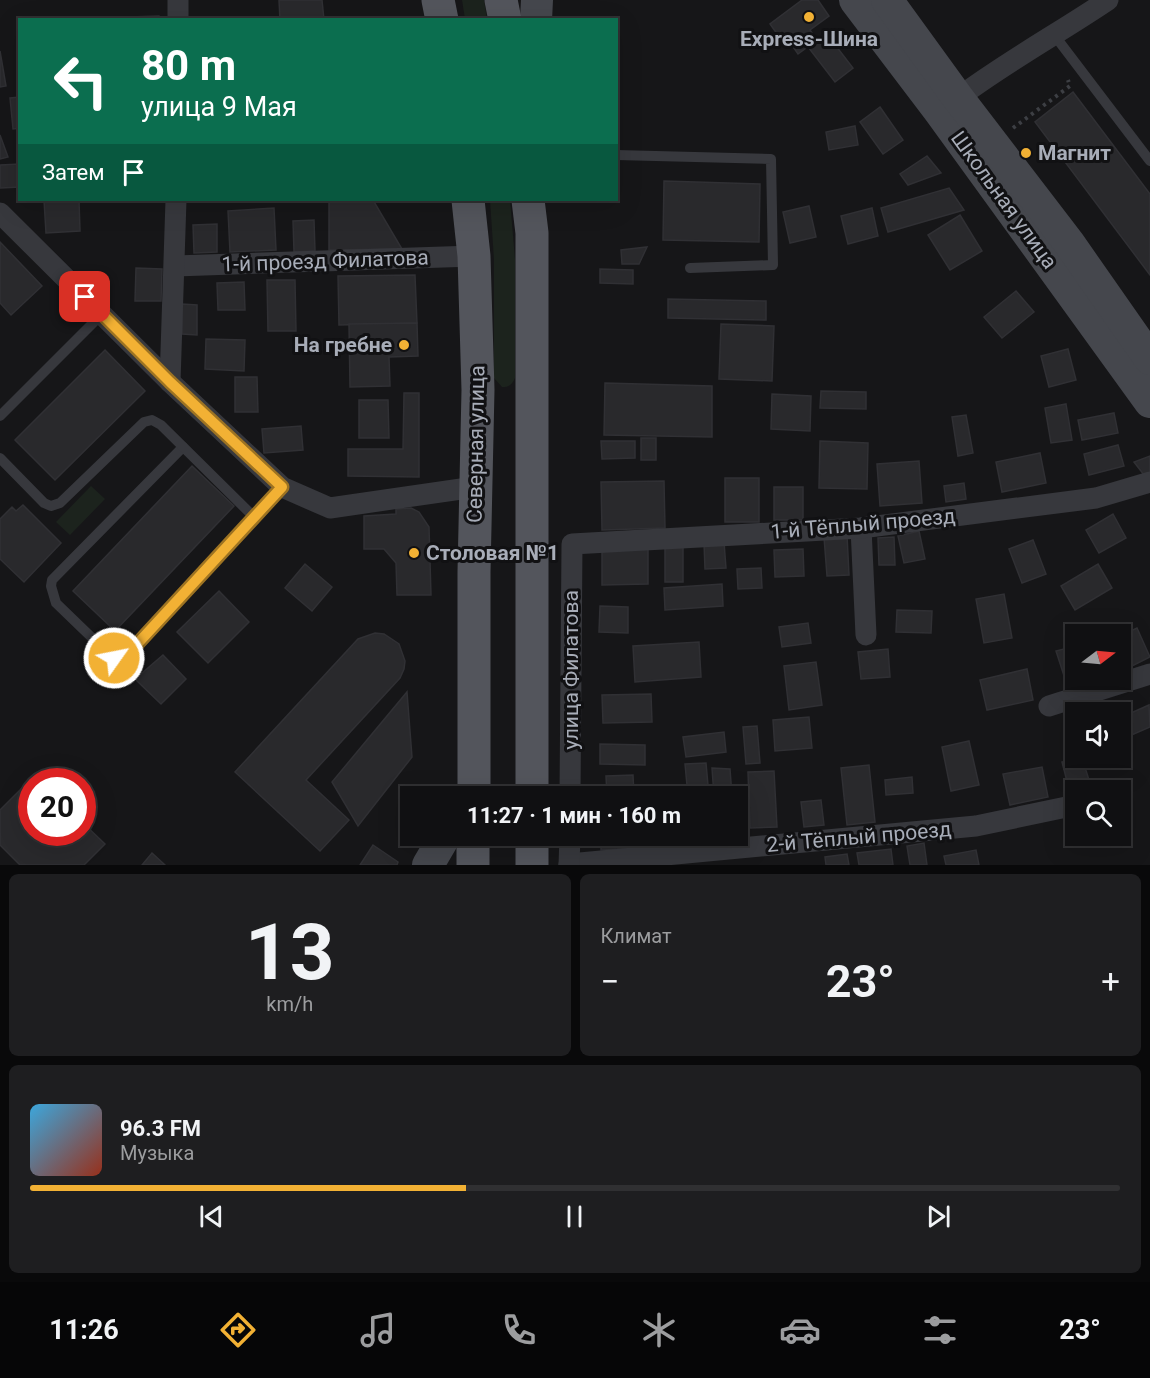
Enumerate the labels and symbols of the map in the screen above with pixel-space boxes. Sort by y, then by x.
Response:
marker: Express-Шина [802,10,816,24]
place label: Express-Шина [740,27,878,51]
street label: Школьная улица [946,127,1062,273]
place label: Магнит [1038,141,1111,165]
marker: Магнит [1019,146,1033,160]
street label: 1-й проезд Филатова [221,245,429,277]
pin [59,271,110,322]
place label: На гребне [294,333,392,357]
marker: На гребне [397,338,411,352]
street label: Северная улица [463,365,489,523]
street label: 1-й Тёплый проезд [770,504,957,544]
place label: Столовая №1 [426,541,559,565]
marker: Столовая №1 [407,546,421,560]
street label: улица Филатова [559,590,583,750]
north arrow [1065,624,1131,690]
position arrow [82,626,146,690]
speed limit sign: 20 [18,768,96,846]
street label: 2-й Тёплый проезд [766,817,953,857]

